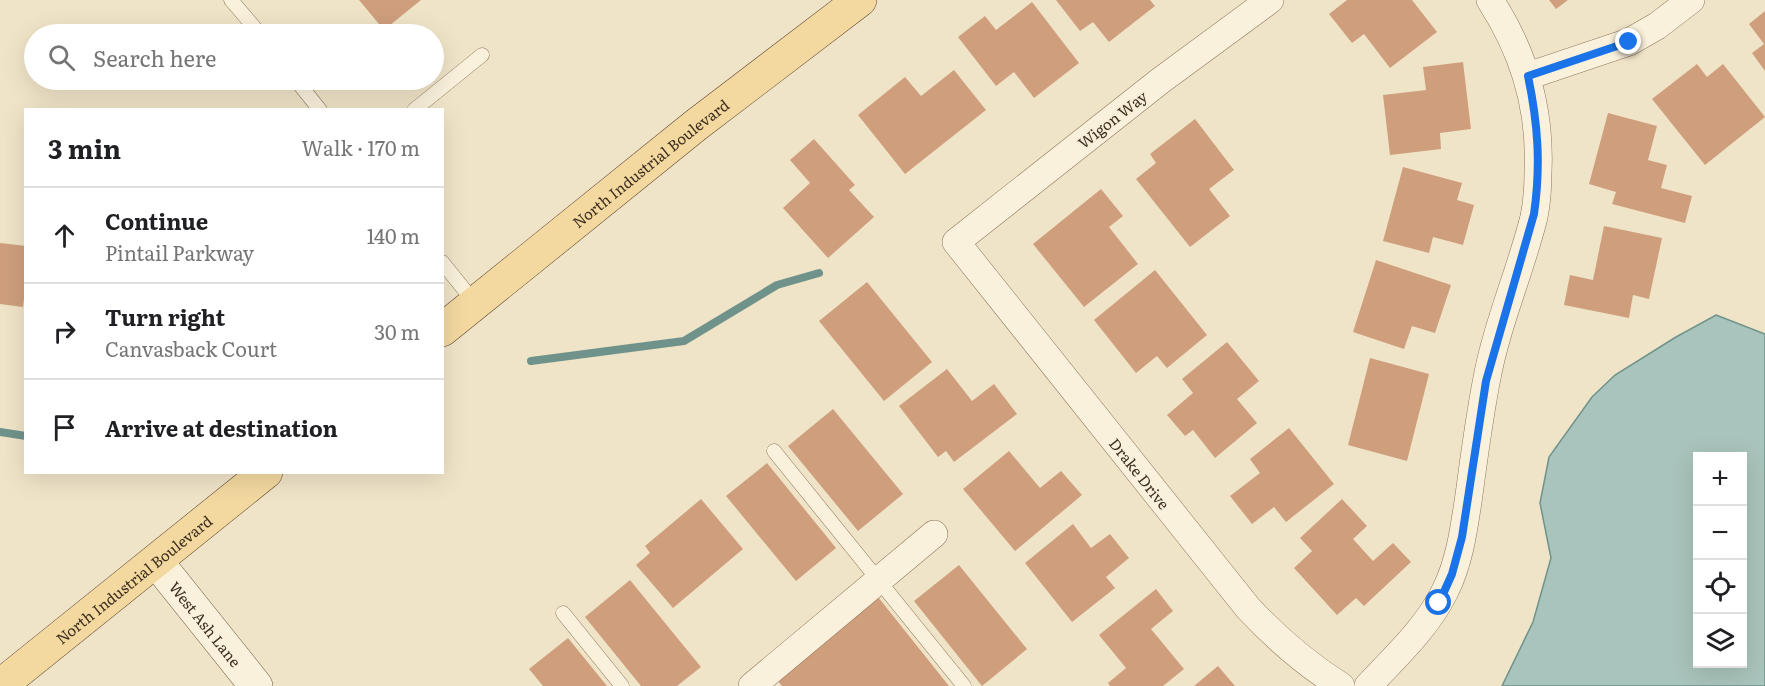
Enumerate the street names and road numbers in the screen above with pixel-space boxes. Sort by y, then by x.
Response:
street label: Wigon Way [1072,84,1152,154]
street label: North Industrial Boulevard [567,93,733,232]
street label: Drake Drive [1105,432,1176,514]
street label: North Industrial Boulevard [50,509,216,649]
street label: West Ash Lane [164,576,248,672]

